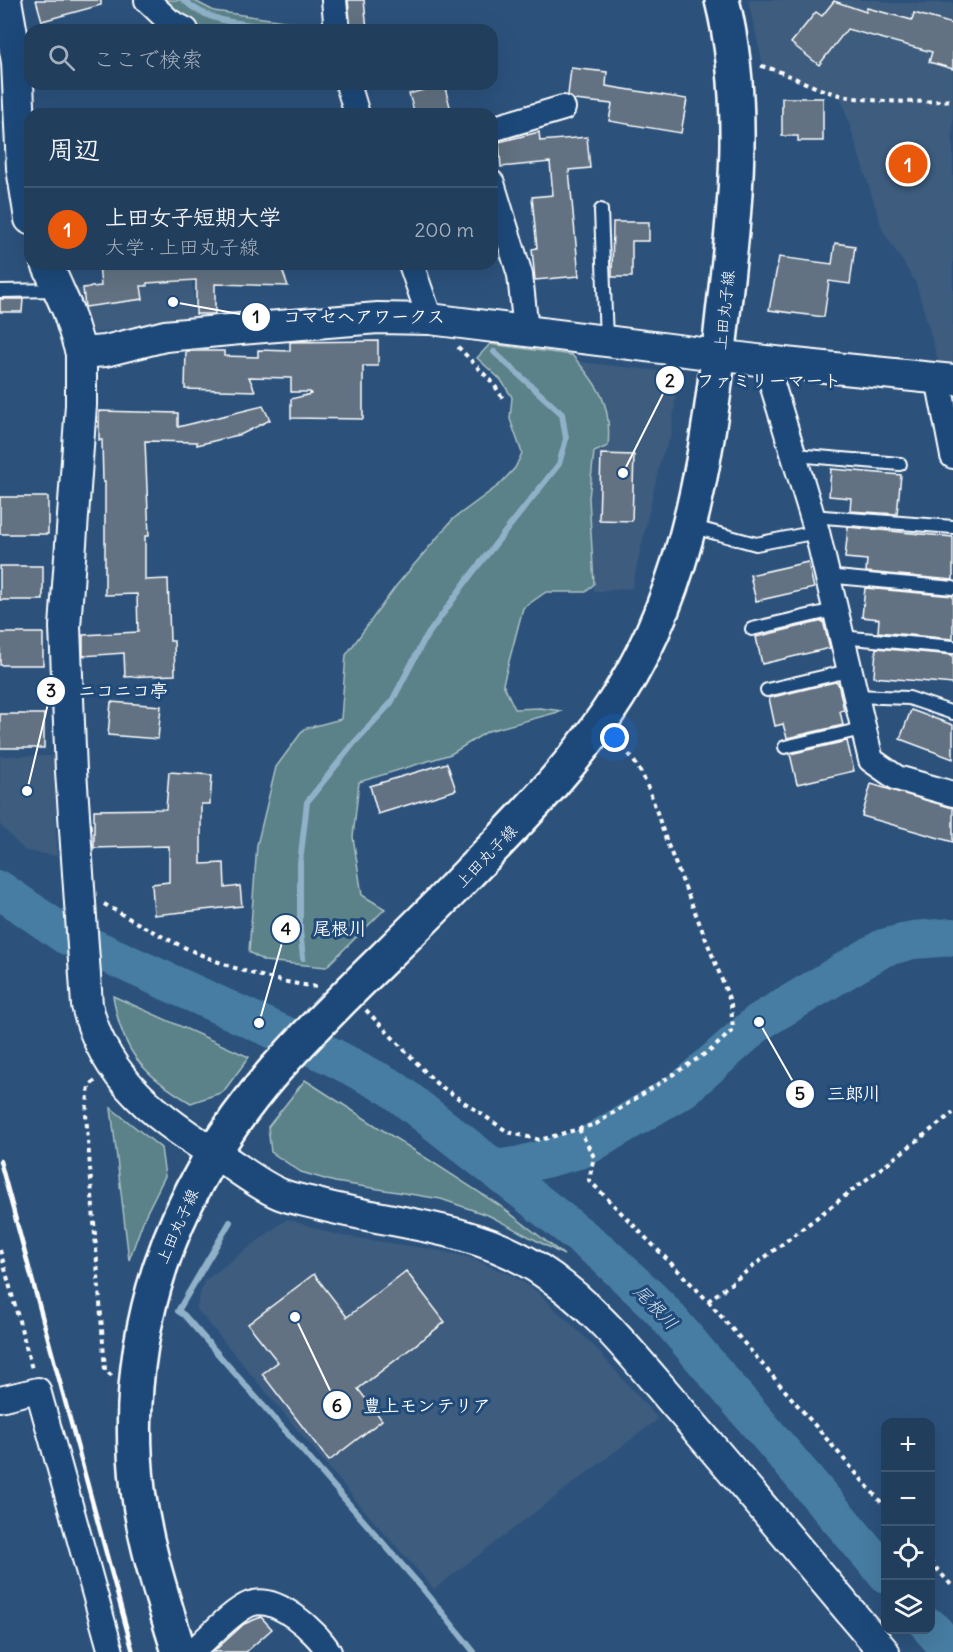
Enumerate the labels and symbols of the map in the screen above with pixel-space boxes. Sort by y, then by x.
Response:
pin: 1 [888,142,928,186]
street label: 上田丸子線 [710,269,738,351]
callout: コマセヘアワークス [241,299,457,335]
text: 1 [252,305,260,328]
text: コマセヘアワークス [283,305,445,328]
callout: ファミリーマート [655,362,853,398]
text: 2 [665,369,675,392]
text: ファミリーマート [697,369,841,392]
callout: ニコニコ亭 [36,673,180,709]
text: 3 [46,679,56,702]
text: ニコニコ亭 [78,679,168,702]
your location [600,723,629,752]
street label: 上田丸子線 [451,820,521,892]
callout: 尾根川 [271,911,379,947]
text: 4 [281,917,292,940]
text: 尾根川 [313,917,367,940]
callout: 三郎川 [785,1076,893,1112]
text: 5 [795,1082,805,1105]
text: 三郎川 [827,1082,881,1105]
street label: 上田丸子線 [152,1185,202,1267]
water label: 尾根川 [629,1280,683,1334]
callout: 豊上モンテリア [322,1387,502,1423]
text: 6 [332,1394,342,1417]
text: 豊上モンテリア [363,1394,491,1417]

